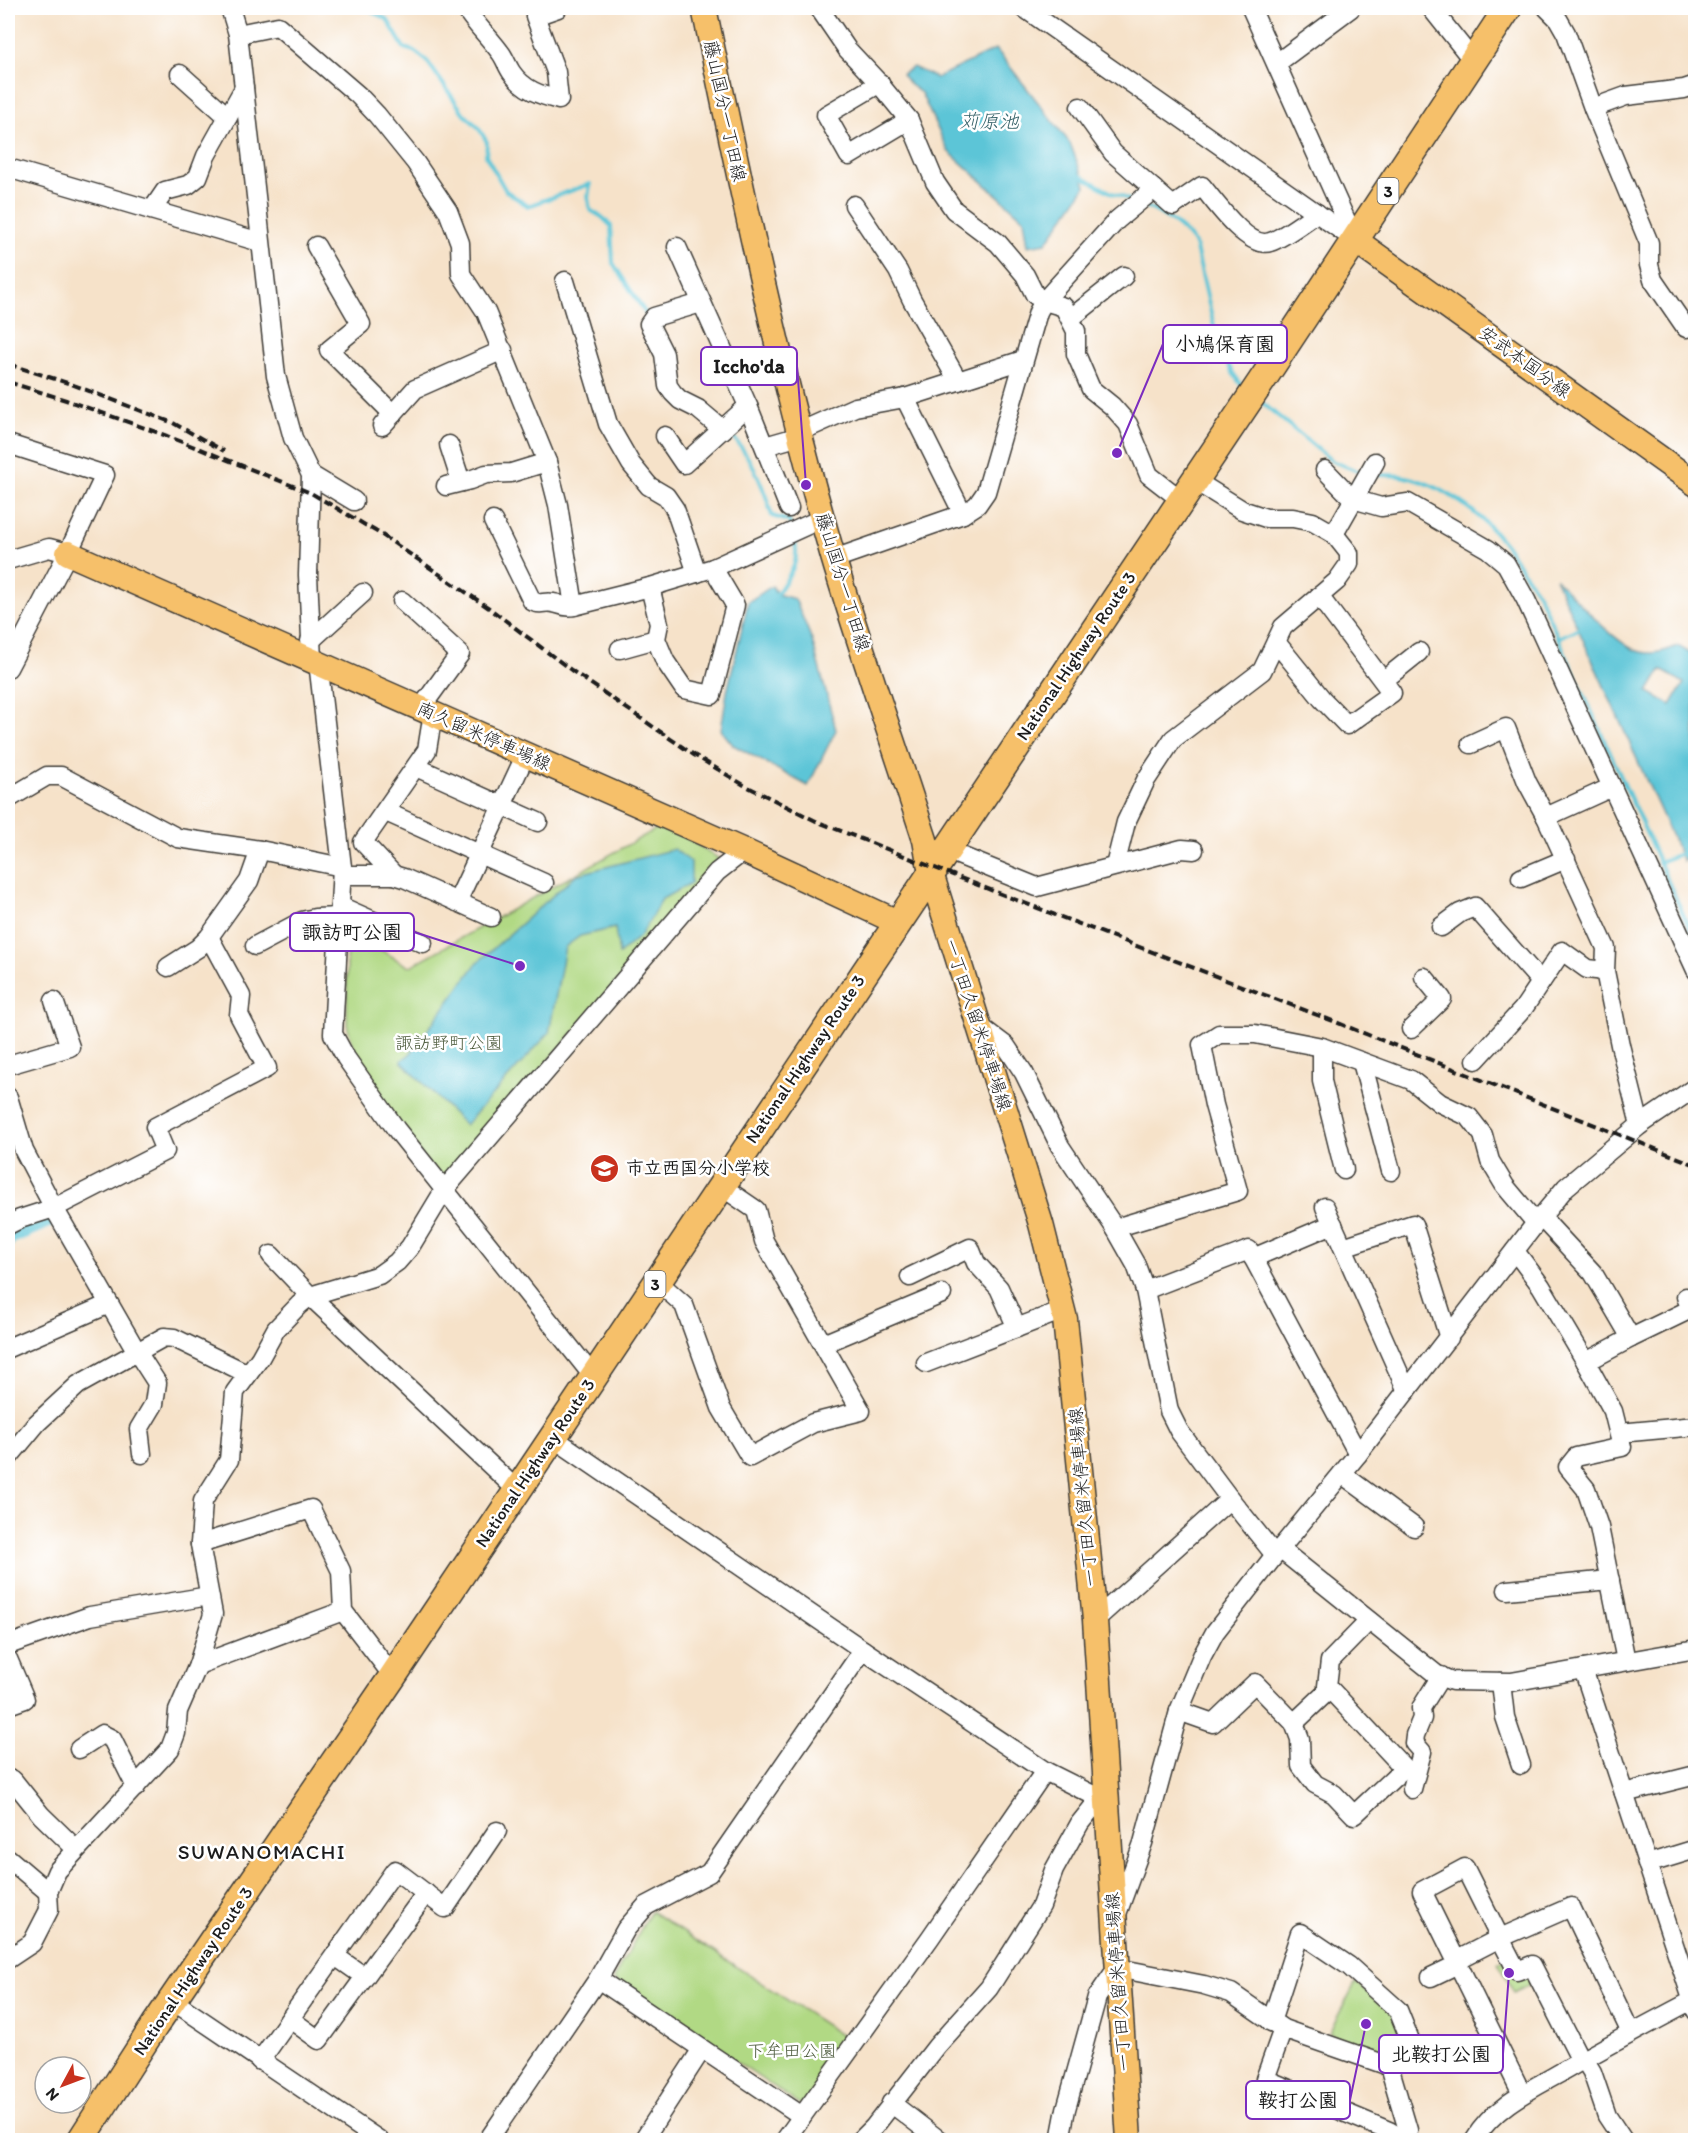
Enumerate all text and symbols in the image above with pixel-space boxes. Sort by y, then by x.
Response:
street label: 藤山国分一丁田線 [699,38,751,184]
water label: 苅原池 [959,109,1020,133]
road number: 3 [1378,178,1398,204]
street label: 安武本国分線 [1475,321,1575,403]
callout: 小鳩保育園 [1163,325,1287,363]
text: 小鳩保育園 [1175,332,1275,356]
callout: Iccho'da [701,347,797,385]
text: Iccho'da [713,354,785,378]
street label: 藤山国分一丁田線 [811,510,875,654]
street label: National Highway Route 3 [1011,567,1141,745]
street label: 南久留米停車場線 [414,697,554,775]
callout: 諏訪町公園 [290,913,414,951]
text: 諏訪町公園 [302,920,402,944]
street label: 一丁田久留米停車場線 [940,936,1016,1114]
street label: National Highway Route 3 [740,970,870,1148]
park label: 諏訪野町公園 [395,1032,503,1054]
school or university icon: 市立西国分小学校 [589,1152,621,1184]
place label: 市立西国分小学校 [626,1157,770,1179]
road number: 3 [644,1271,666,1297]
street label: National Highway Route 3 [470,1374,600,1552]
street label: 一丁田久留米停車場線 [1064,1406,1102,1588]
district label: SUWANOMACHI [178,1839,346,1864]
street label: National Highway Route 3 [128,1882,258,2060]
street label: 一丁田久留米停車場線 [1101,1891,1135,2073]
callout: 北鞍打公園 [1379,2035,1503,2073]
park label: 下牟田公園 [747,2040,837,2062]
text: 北鞍打公園 [1391,2042,1491,2066]
north arrow [33,2055,93,2115]
callout: 鞍打公園 [1246,2081,1350,2119]
text: N [41,2084,63,2105]
text: 鞍打公園 [1258,2088,1338,2112]

